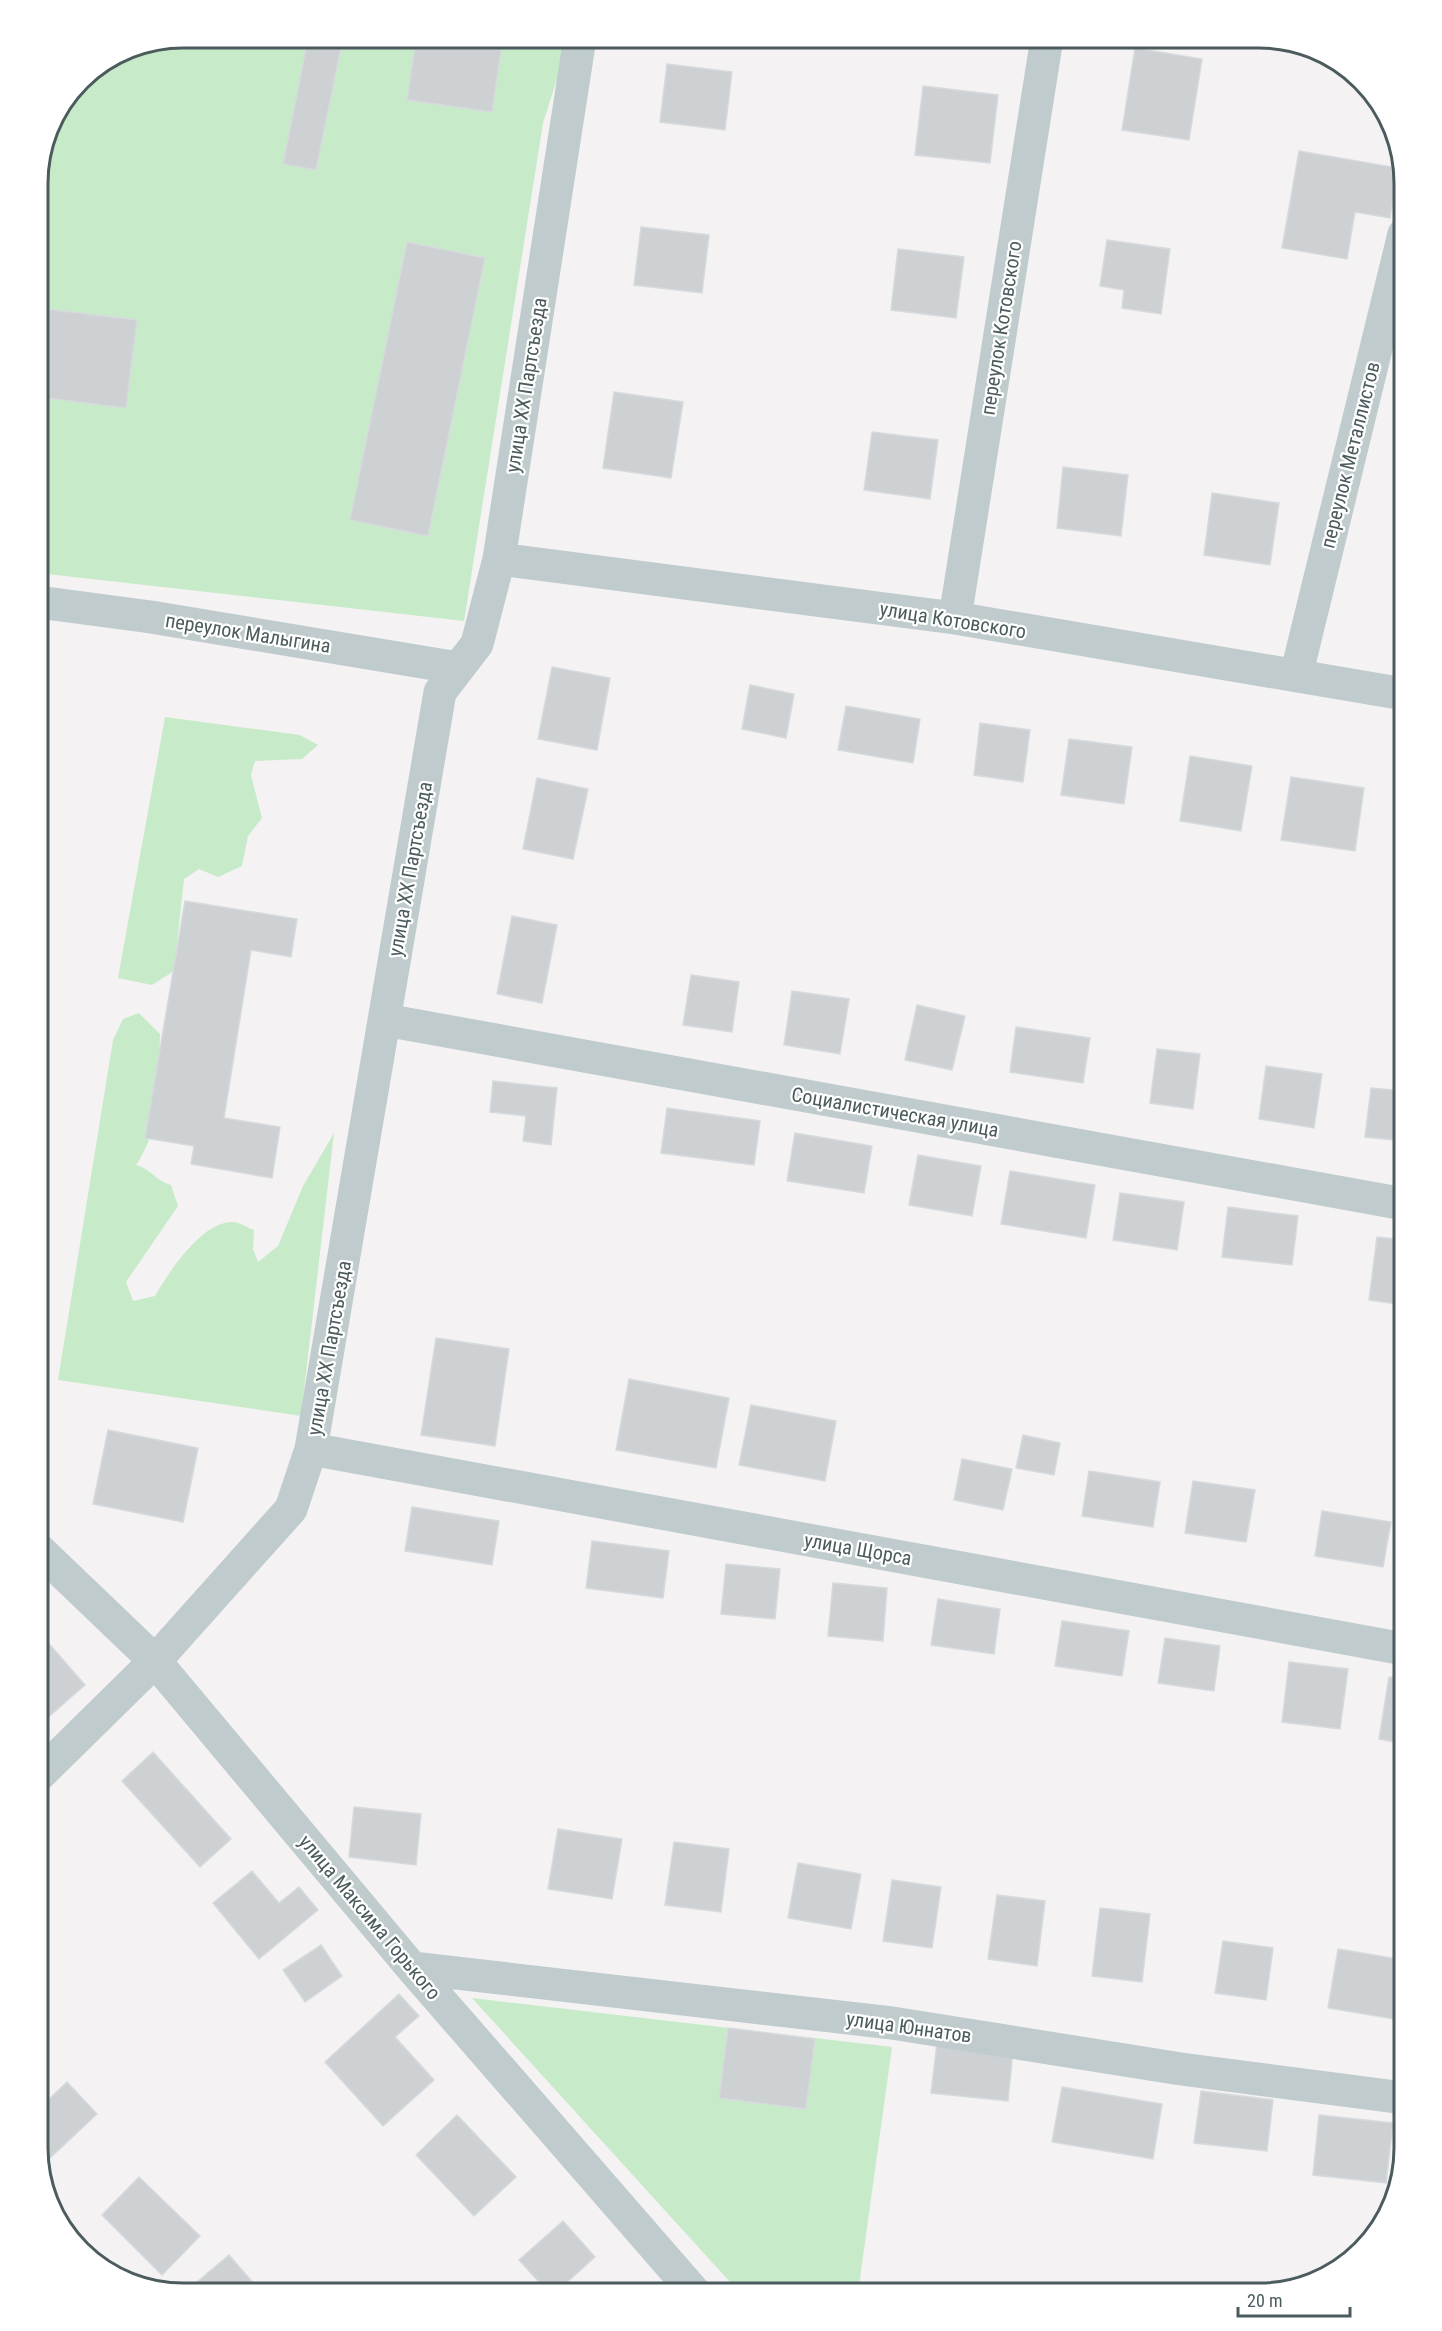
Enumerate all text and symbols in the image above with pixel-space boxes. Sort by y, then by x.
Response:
street label: переулок Котовского [975,239,1027,417]
street label: улица XX Партсъезда [500,296,552,474]
street label: переулок Металлистов [1315,359,1385,551]
street label: улица Котовского [878,597,1028,643]
street label: переулок Малыгина [164,608,332,658]
street label: улица XX Партсъезда [383,780,437,958]
street label: Социалистическая улица [790,1082,1000,1142]
street label: улица XX Партсъезда [302,1259,356,1437]
street label: улица Щорса [802,1528,914,1570]
street label: улица Максима Горького [294,1830,446,2004]
street label: улица Юннатов [845,2006,973,2048]
scale bar [1238,2280,1350,2318]
text: 20 m [1247,2290,1282,2311]

